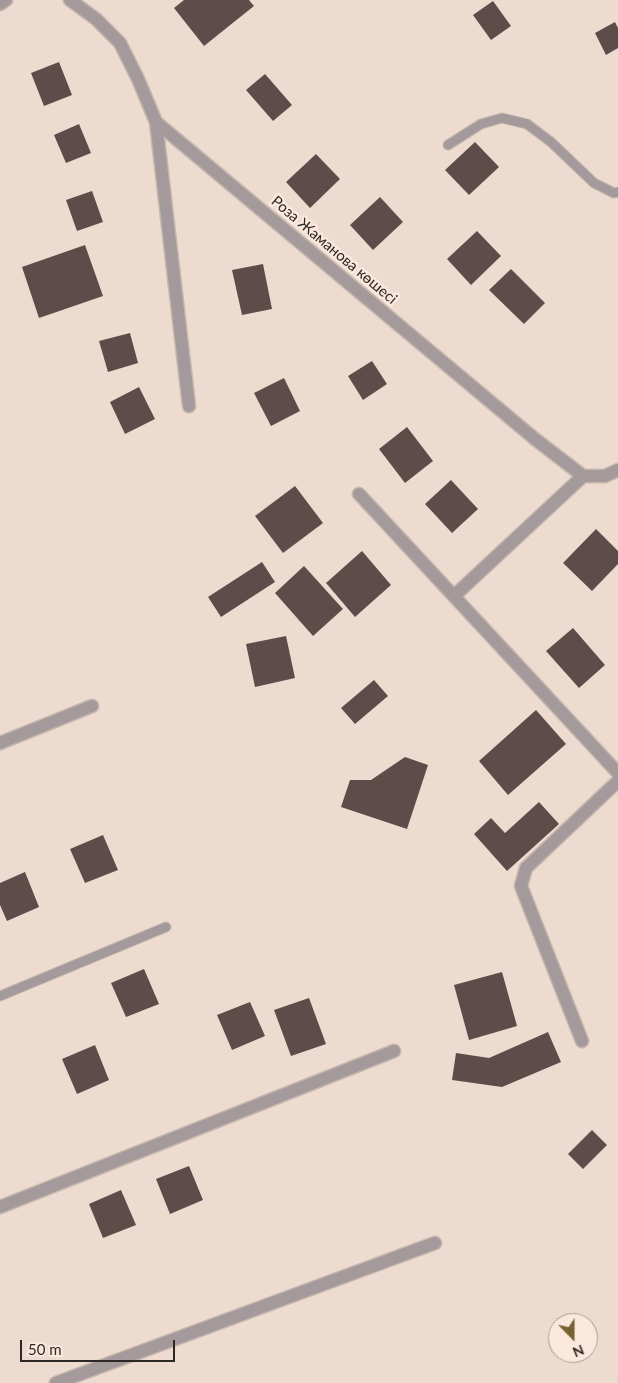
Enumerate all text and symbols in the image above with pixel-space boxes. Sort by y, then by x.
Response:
street label: Роза Жаманова көшесі [267,192,401,308]
north arrow [548,1313,598,1363]
scale bar [22,1330,178,1362]
text: 50 m [28,1340,62,1358]
text: N [570,1342,587,1361]

